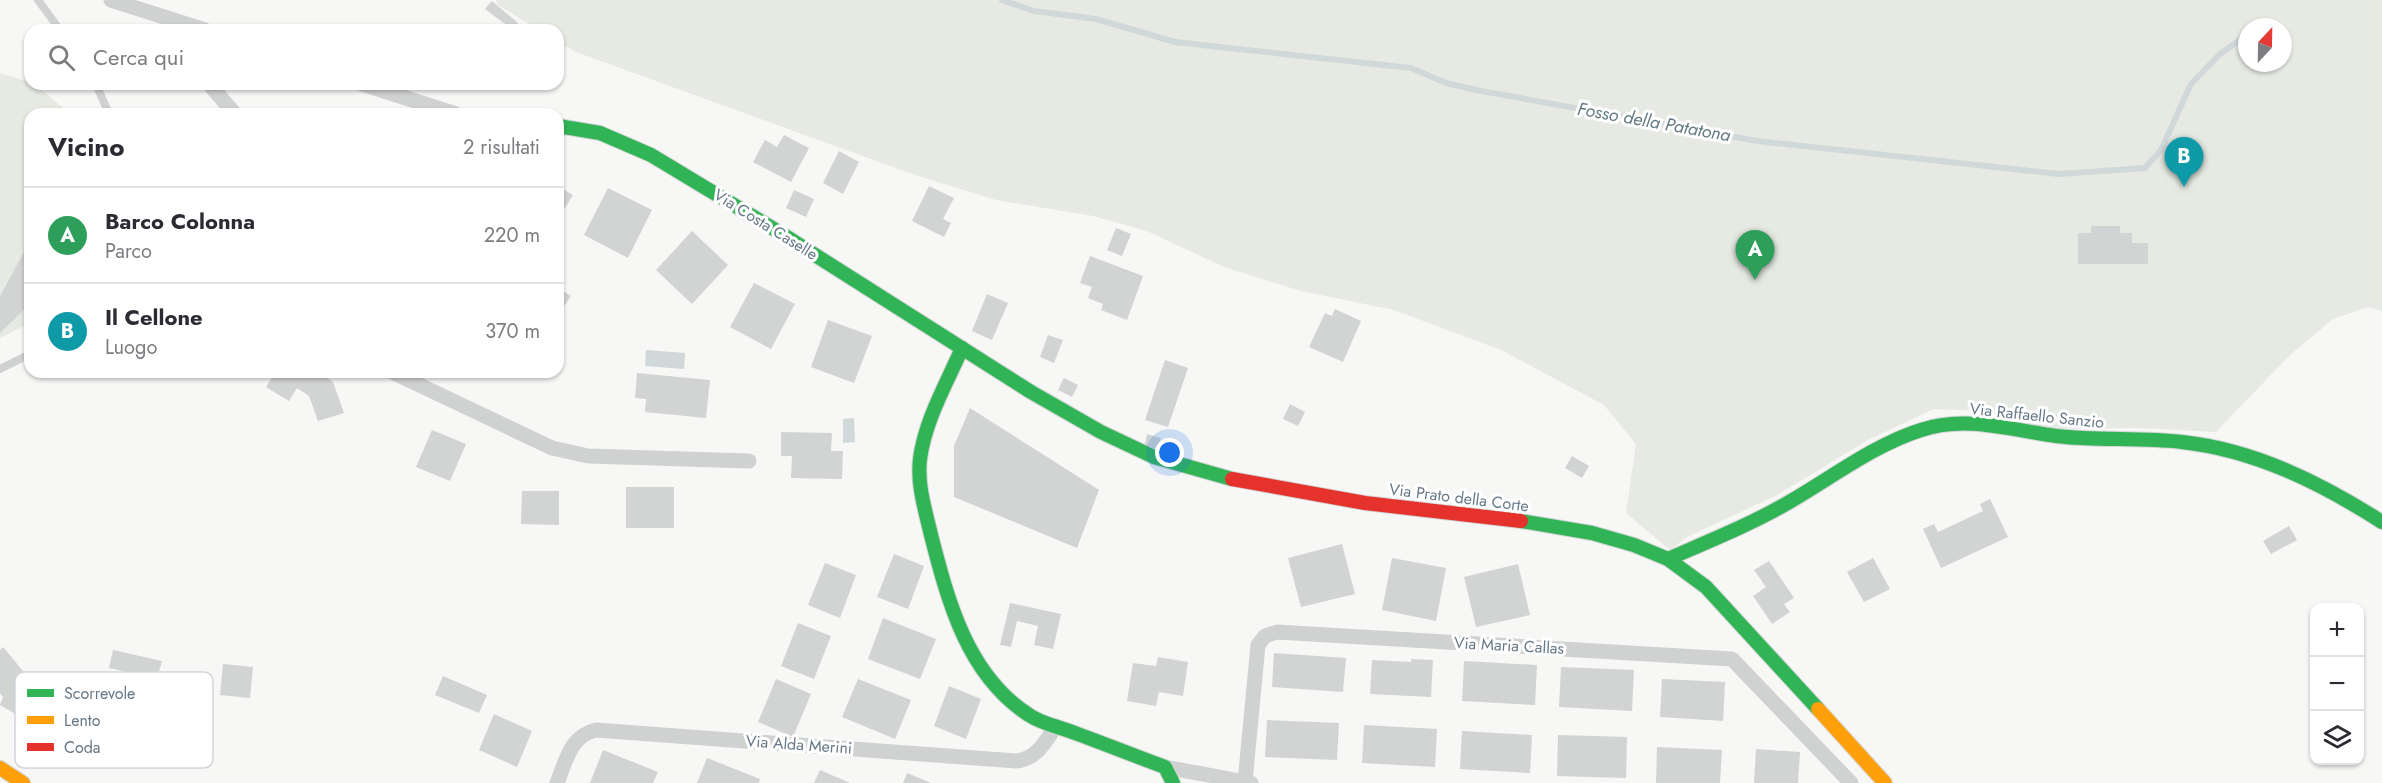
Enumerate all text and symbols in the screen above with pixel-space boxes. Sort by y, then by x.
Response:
north arrow [2238,18,2292,72]
search box [24,24,564,90]
icon: search [45,41,78,74]
text: Cerca qui [93,41,184,73]
water label: Fosso della Patatona [1575,96,1733,148]
text: Vicino [48,128,125,166]
text: 2 risultati [463,133,540,162]
pin: B [2164,138,2204,187]
street label: Via Costa Caselle [709,183,822,266]
text: Barco Colonna [105,205,255,237]
text: A [60,221,75,250]
text: 220 m [484,221,540,250]
pin: A [1736,230,1774,280]
text: Parco [105,237,152,266]
text: Il Cellone [105,301,203,333]
text: B [61,317,74,346]
text: 370 m [485,317,540,346]
text: Luogo [105,333,157,362]
street label: Via Raffaello Sanzio [1969,397,2106,434]
your location [1155,438,1184,467]
street label: Via Prato della Corte [1388,478,1530,517]
map controls [2310,603,2364,765]
button: + [2310,603,2364,657]
street label: Via Maria Callas [1453,631,1565,660]
button: − [2310,657,2364,711]
legend [15,672,213,768]
text: Scorrevole [64,682,135,705]
text: Lento [64,709,101,732]
button: layers [2310,711,2364,765]
street label: Via Alda Merini [745,729,853,760]
text: Coda [64,736,101,759]

